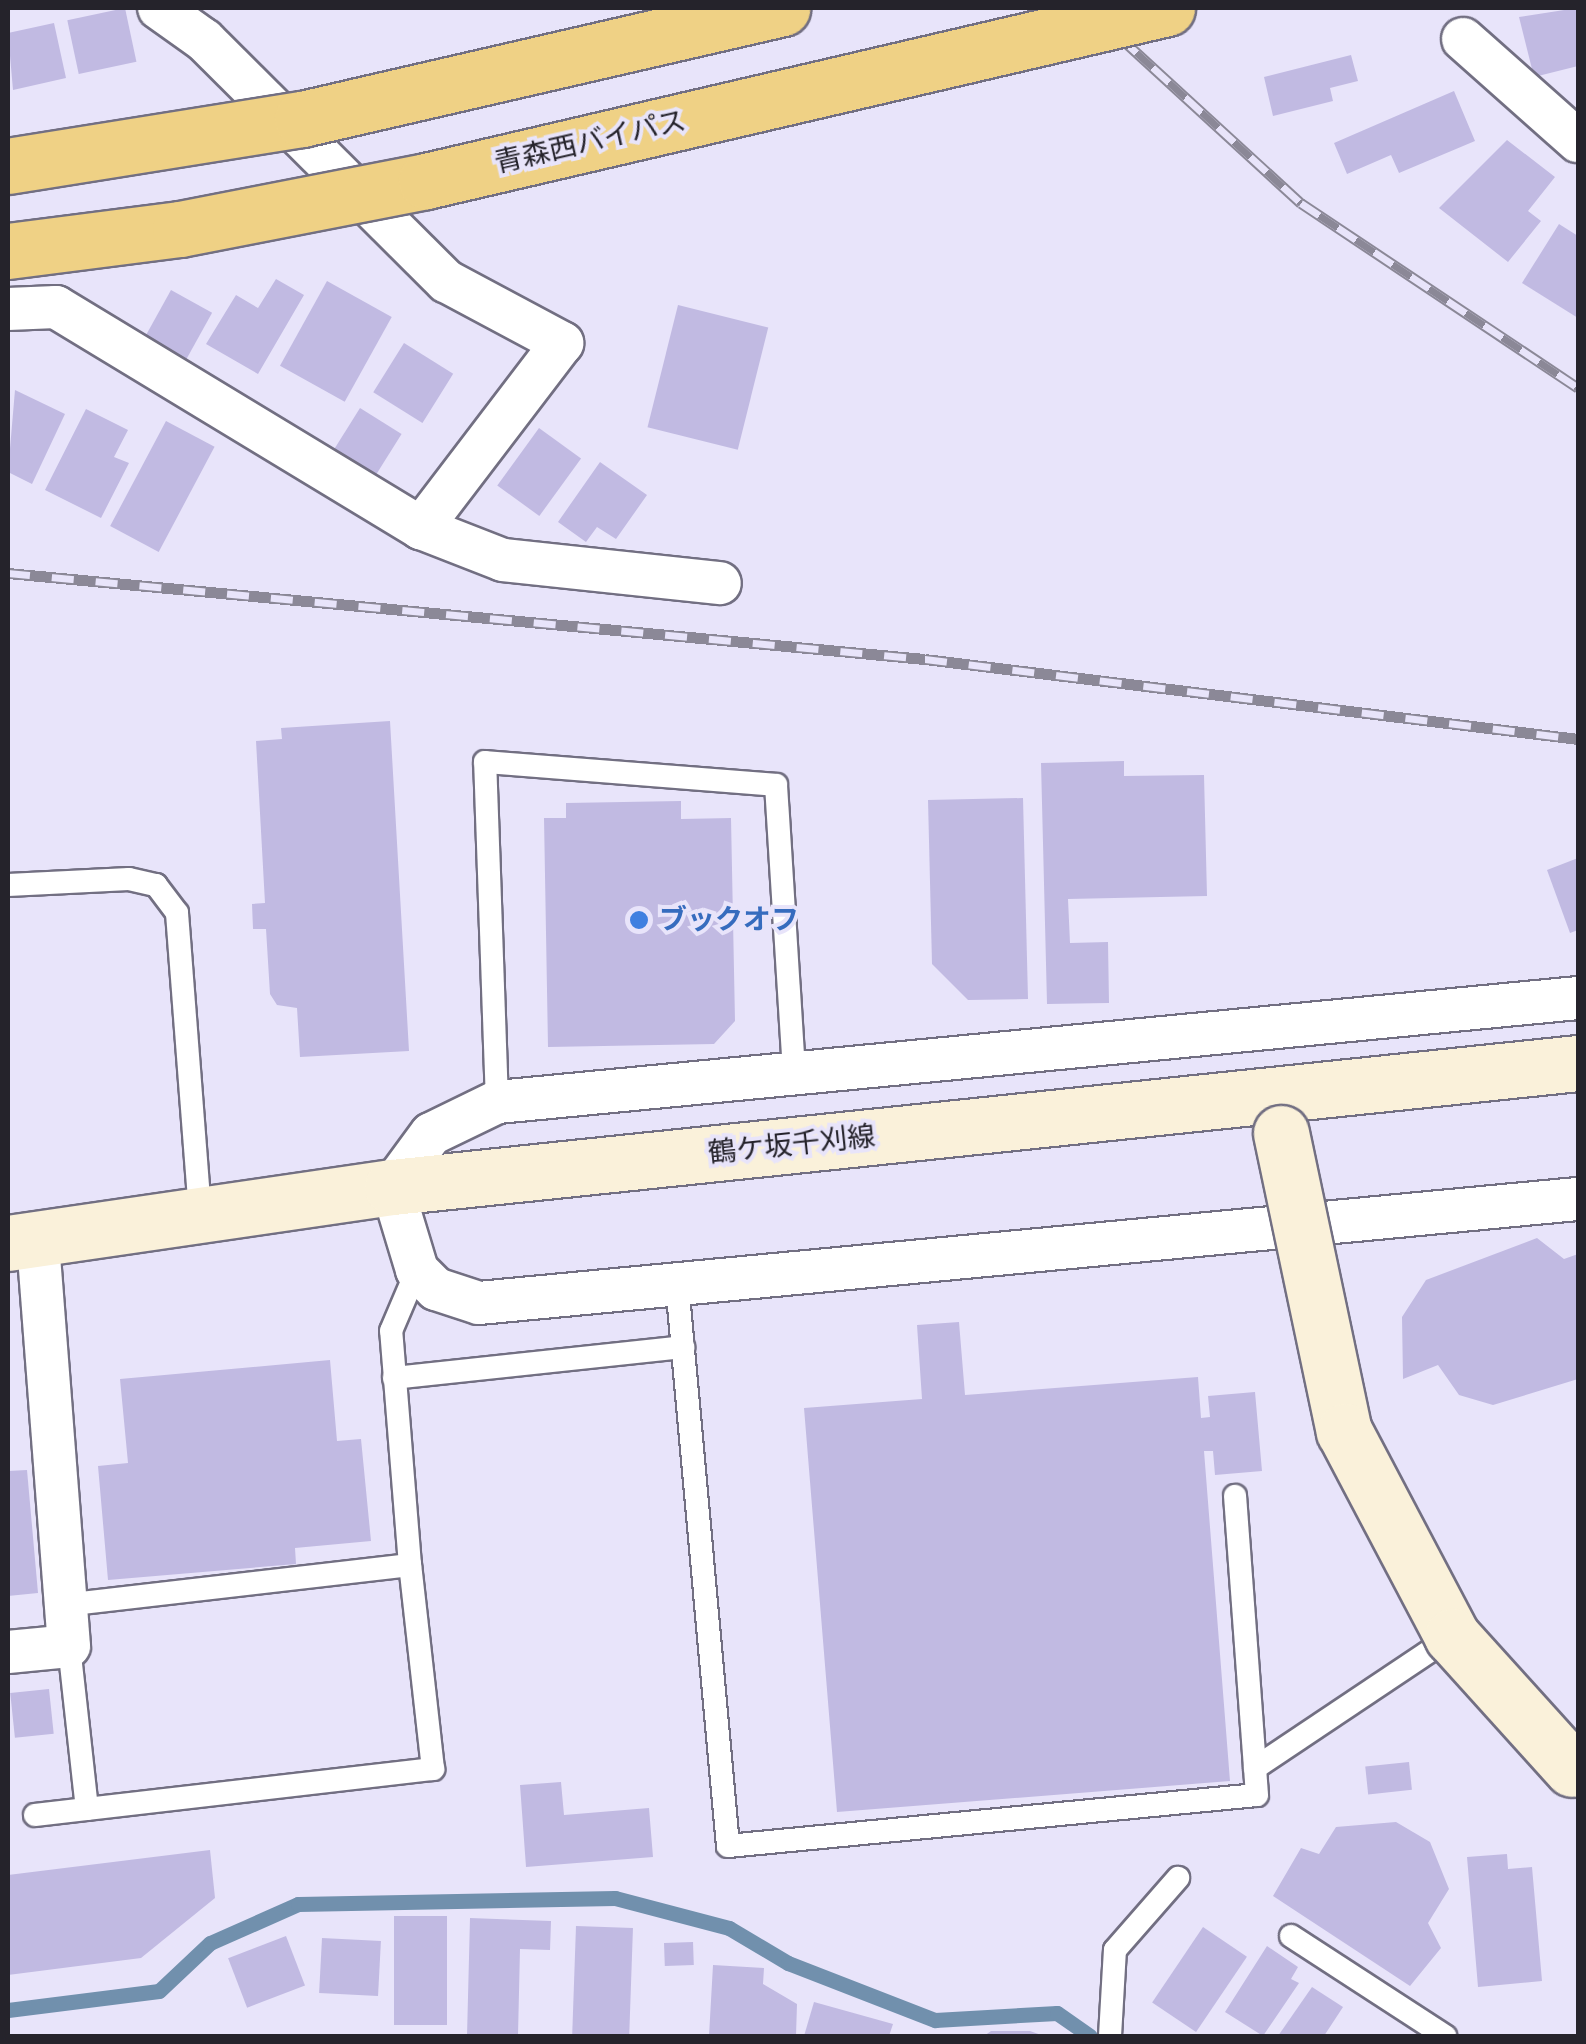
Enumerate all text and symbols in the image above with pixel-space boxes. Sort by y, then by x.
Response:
street label: 青森西バイパス [491,104,689,180]
place label: ブックオフ [659,903,799,937]
marker: ブックオフ [628,909,650,931]
street label: 鶴ケ坂千刈線 [707,1120,877,1170]

